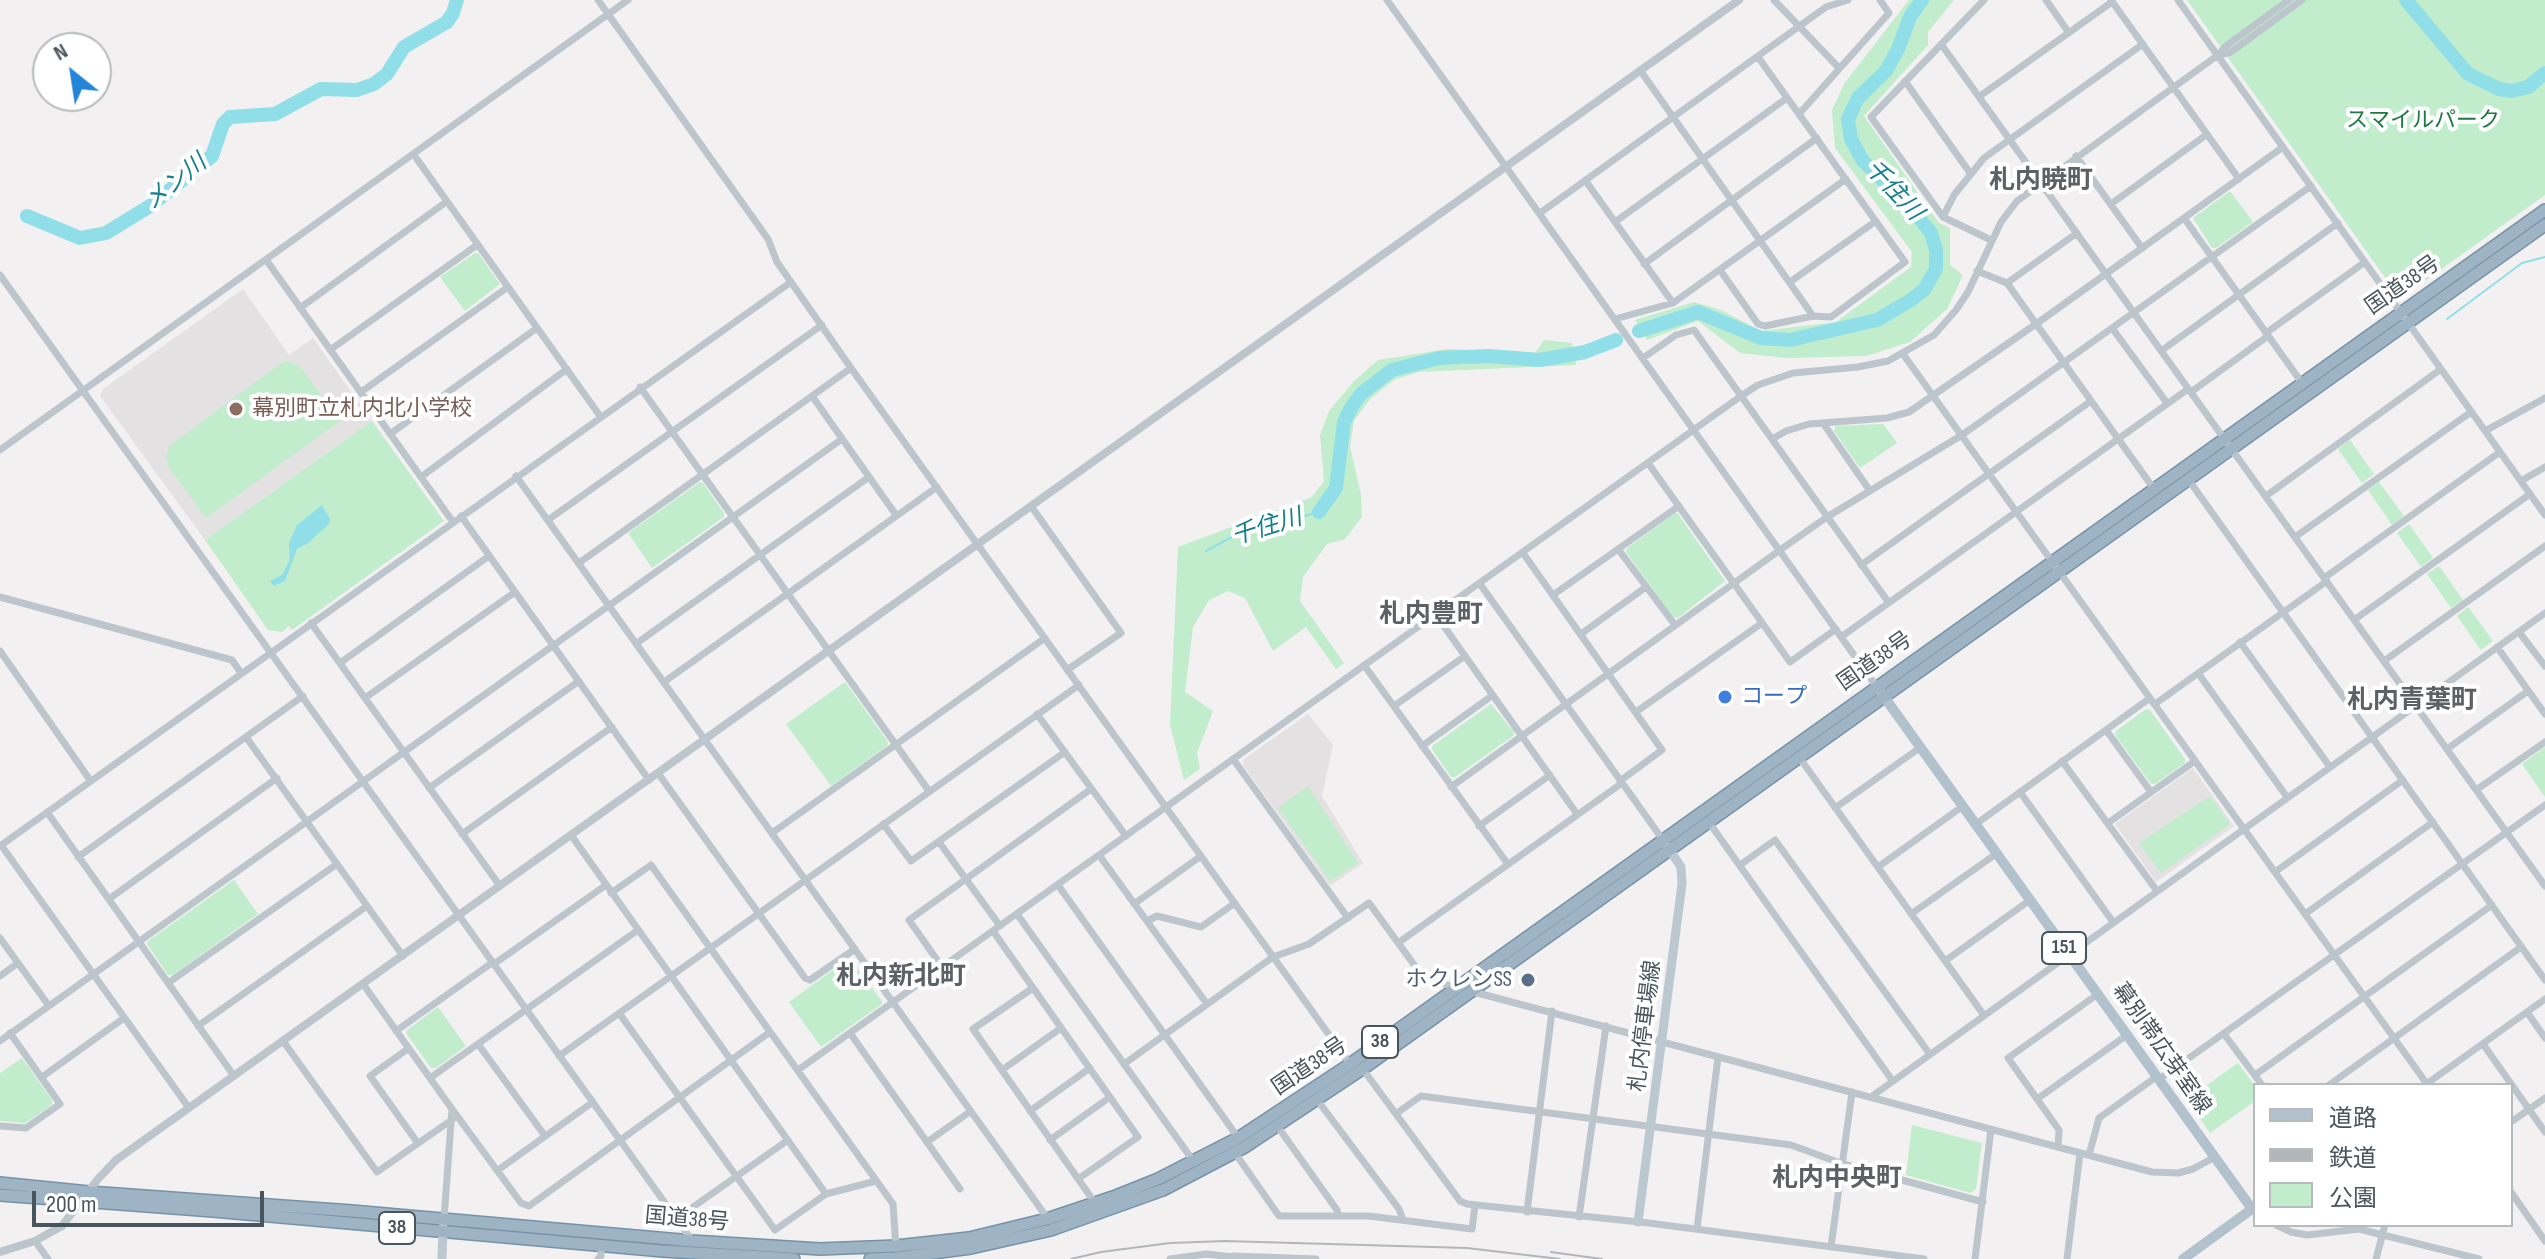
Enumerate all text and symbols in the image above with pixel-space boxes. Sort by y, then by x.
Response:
north arrow [32,32,112,112]
text: N [49,38,73,67]
park label: スマイルパーク [2346,108,2500,134]
water label: メン川 [139,149,213,217]
water label: 千住川 [1858,155,1928,227]
district label: 札内暁町 [1989,165,2093,197]
street label: 国道38号 [2361,251,2445,321]
place label: 幕別町立札内北小学校 [252,396,472,422]
marker: 幕別町立札内北小学校 [227,400,245,418]
water label: 千住川 [1228,504,1306,552]
district label: 札内豊町 [1379,599,1483,631]
street label: 国道38号 [1833,627,1917,697]
place label: コープ [1741,684,1807,710]
district label: 札内青葉町 [2347,685,2477,717]
marker: コープ [1716,688,1734,706]
road number: 151 [2042,932,2086,964]
street label: 札内停車場線 [1625,959,1667,1093]
district label: 札内新北町 [836,961,966,993]
place label: ホクレンSS [1406,967,1512,993]
marker: ホクレンSS [1519,971,1537,989]
street label: 幕別帯広芽室線 [2106,978,2216,1120]
road number: 38 [1362,1026,1398,1058]
street label: 国道38号 [1267,1032,1353,1102]
legend [2253,1083,2513,1227]
text: 道路 [2329,1104,2377,1133]
text: 鉄道 [2329,1144,2377,1173]
district label: 札内中央町 [1772,1163,1902,1195]
scale bar [36,1175,268,1225]
text: 公園 [2329,1184,2377,1213]
text: 200 m [46,1190,97,1219]
street label: 国道38号 [644,1203,730,1237]
road number: 38 [379,1212,415,1244]

